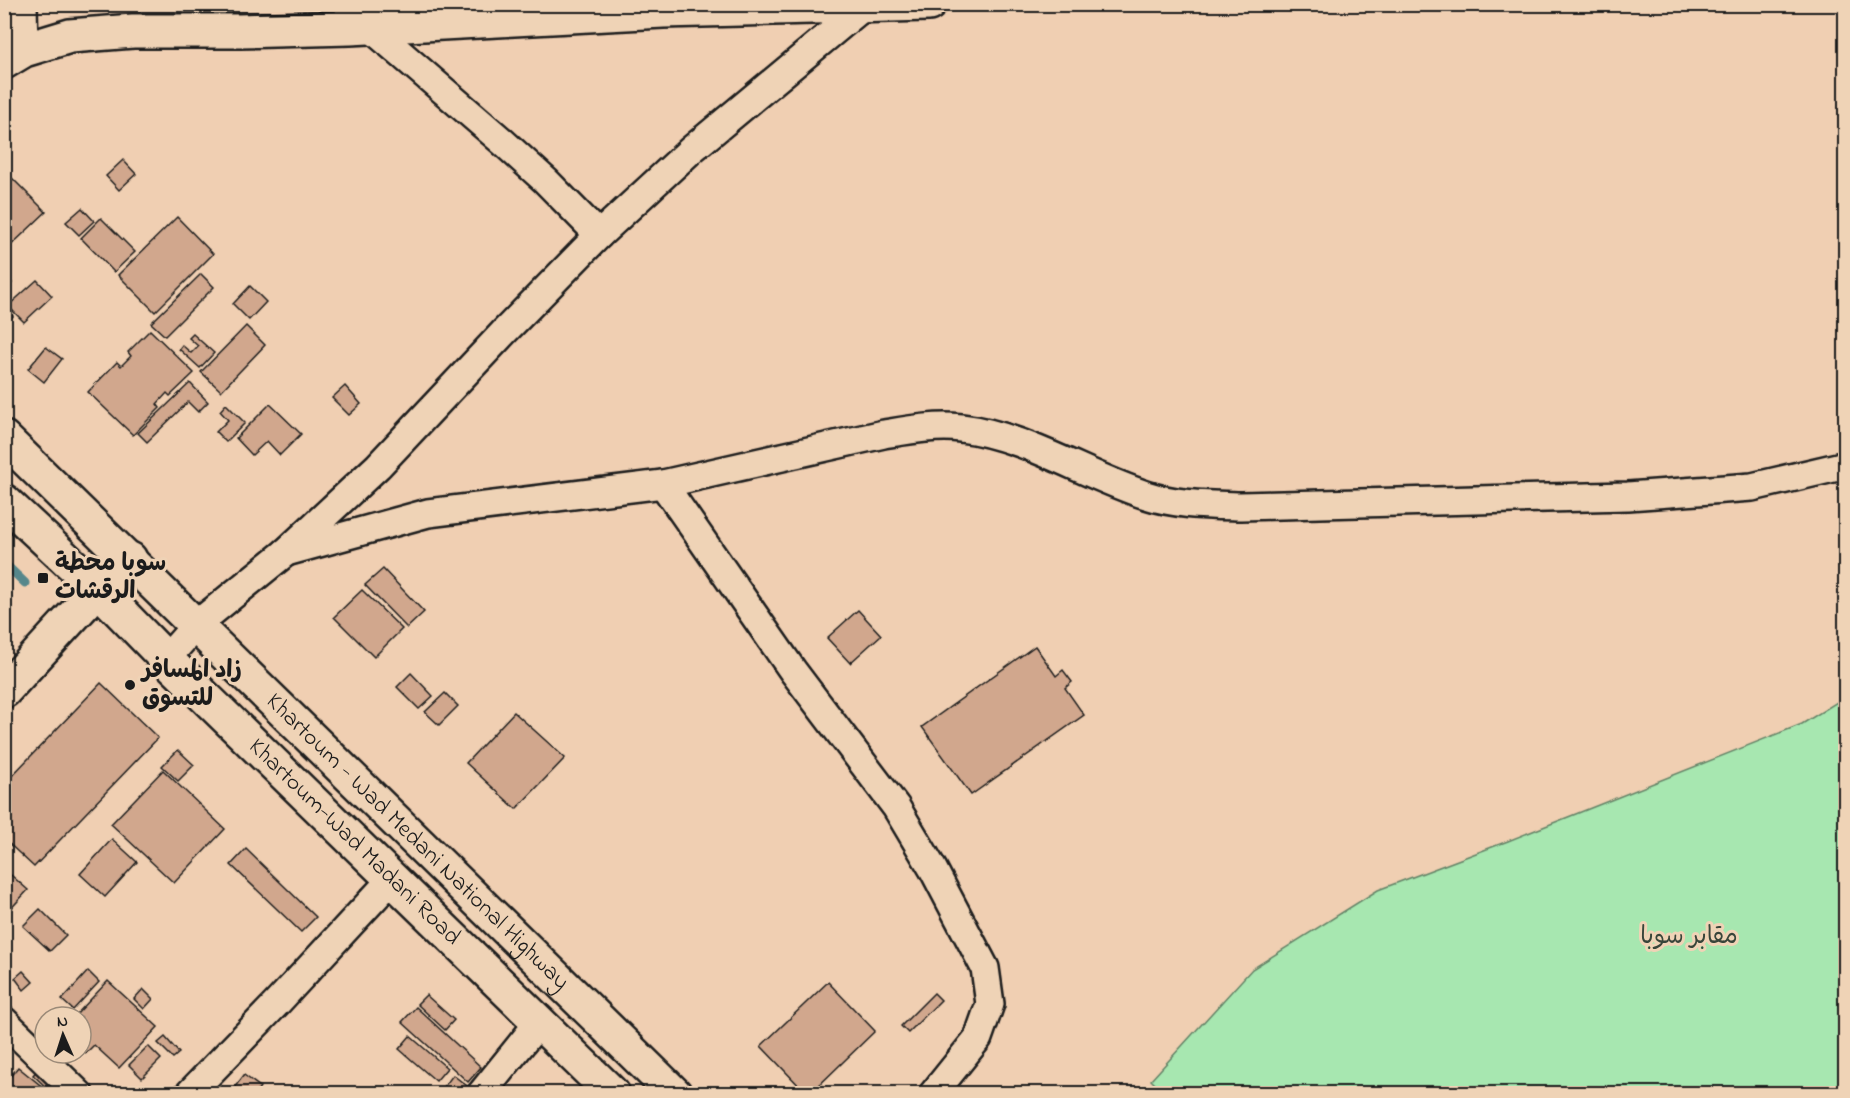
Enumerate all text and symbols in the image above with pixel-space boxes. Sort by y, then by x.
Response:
place label: سوبا محطة الرقشات [55,547,166,610]
marker: سوبا محطة الرقشات [36,571,50,585]
place label: زاد المسافر للتسوق [140,654,242,717]
marker: زاد المسافر للتسوق [123,678,137,692]
street label: Khartoum - Wad Medani National Highway [257,685,577,1000]
street label: Khartoum-Wad Madani Road [240,730,469,954]
park label: مقابر سوبا [1640,920,1738,955]
north arrow [33,1005,93,1065]
text: N [56,1010,69,1034]

